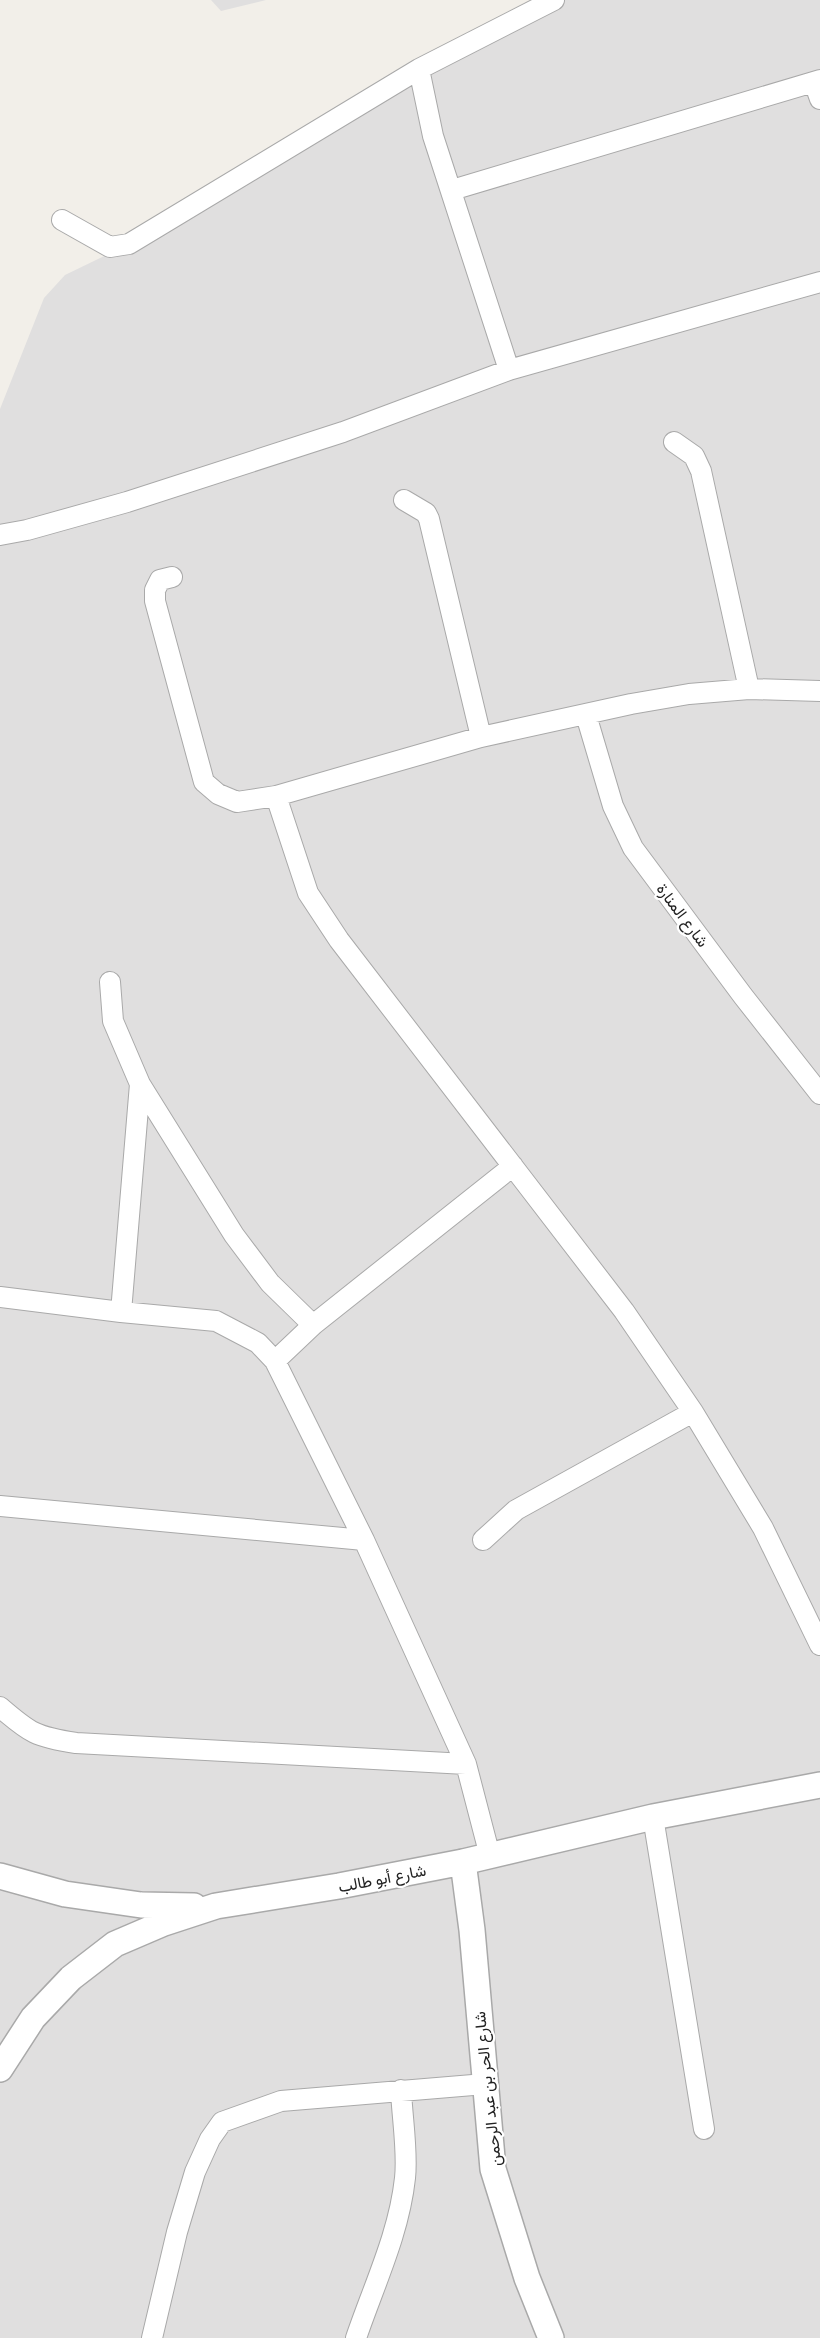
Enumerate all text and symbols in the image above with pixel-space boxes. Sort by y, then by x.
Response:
street label: شارع المنارة [651,880,713,952]
street label: شارع أبو طالب [337,1861,428,1898]
street label: شارع الحر بن عبد الرحمن [470,2010,507,2167]

